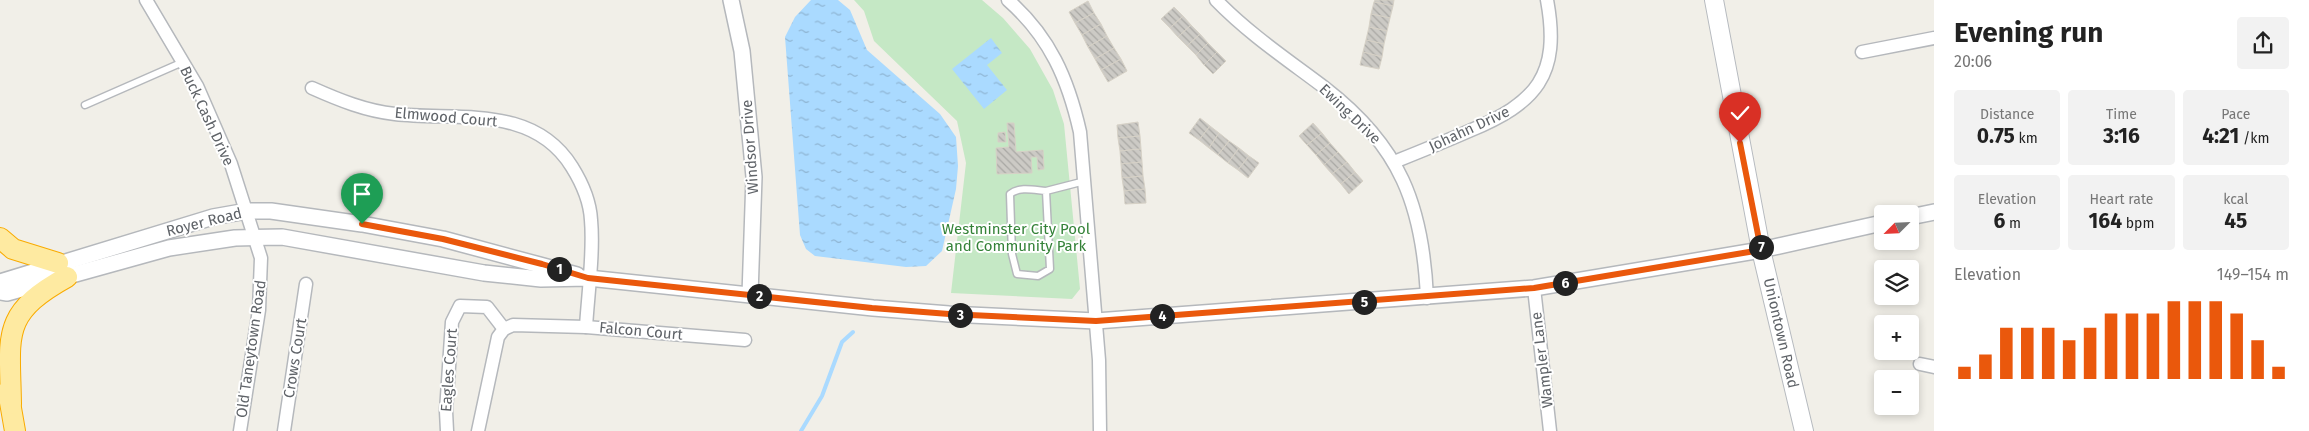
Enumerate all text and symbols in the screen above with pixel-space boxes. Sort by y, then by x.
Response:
text: Evening run [1954,16,2103,49]
button: share [2237,17,2289,69]
text: 20:06 [1954,52,1992,71]
street label: Buck Cash Drive [176,63,238,169]
street label: Ewing Drive [1315,80,1385,148]
pin [1719,92,1761,143]
street label: Windsor Drive [738,99,762,195]
icon: check [1726,99,1754,127]
street label: Johahn Drive [1426,102,1512,156]
street label: Elmwood Court [394,104,499,131]
text: Distance [1980,106,2034,123]
text: Time [2106,106,2137,123]
text: Pace [2221,106,2250,123]
text: 0.75 [1977,123,2015,149]
text: 3:16 [2103,123,2140,149]
text: 4:21 [2202,123,2239,149]
text: km [2015,130,2038,147]
text: /km [2239,130,2269,147]
pin [341,173,383,224]
icon: arrive [348,180,376,208]
text: Elevation [1978,191,2037,208]
text: Heart rate [2090,191,2153,208]
text: kcal [2223,191,2248,208]
street label: Royer Road [164,204,244,240]
north arrow [1874,205,1919,250]
map controls [1874,205,1919,415]
text: 6 [1993,208,2005,234]
text: 164 [2089,208,2122,234]
text: 45 [2224,208,2247,234]
text: m [2005,215,2021,232]
text: bpm [2122,215,2154,232]
park label: Westminster City Pool and Community Park [942,220,1091,255]
pin: 7 [1748,234,1774,260]
text: 7 [1758,239,1765,256]
pin: 1 [546,256,572,282]
button: layers [1874,260,1919,305]
text: 1 [556,261,563,278]
text: Elevation [1954,265,2021,284]
text: 149–154 m [2217,265,2289,284]
pin: 6 [1552,270,1578,296]
text: 6 [1562,275,1569,292]
street label: Uniontown Road [1760,276,1802,390]
street label: Old Taneytown Road [232,279,270,419]
pin: 2 [746,284,772,308]
text: 2 [756,288,763,305]
pin: 5 [1352,290,1376,314]
text: 5 [1361,294,1368,311]
pin: 3 [948,302,972,328]
pin: 4 [1150,304,1174,328]
text: 3 [957,307,964,324]
text: 4 [1159,308,1166,325]
street label: Wampler Lane [1527,311,1557,409]
button: + [1874,315,1919,360]
street label: Crows Court [280,316,310,399]
street label: Falcon Court [598,318,684,344]
street label: Eagles Court [437,327,461,412]
button: − [1874,370,1919,415]

